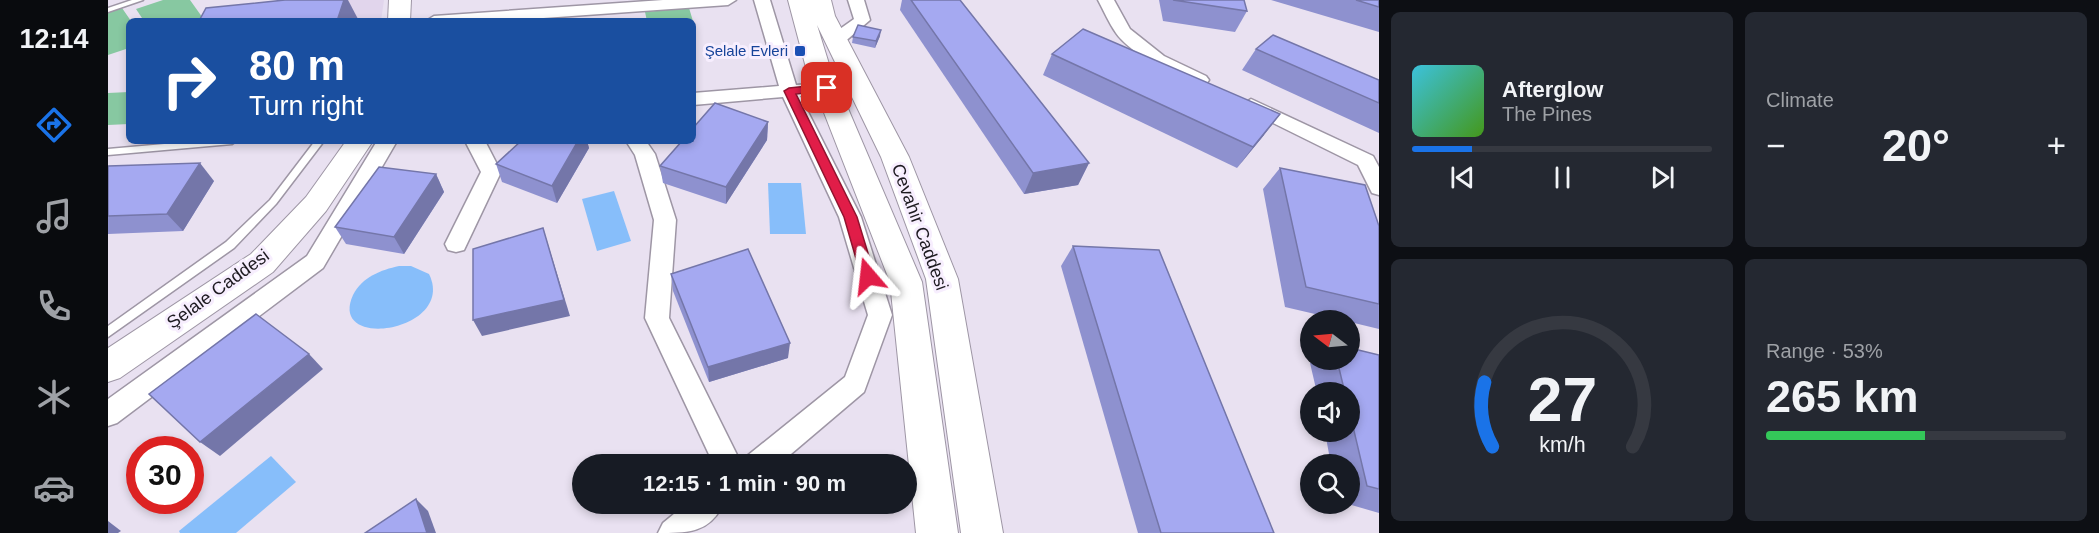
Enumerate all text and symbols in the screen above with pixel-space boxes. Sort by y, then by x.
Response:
text: 12:14 [19,24,89,54]
icon: right [150,42,228,120]
text: 80 m [249,42,345,89]
place label: Şelale Evleri [705,42,788,59]
marker: Şelale Evleri [793,44,807,58]
pin [801,62,852,113]
icon: arrive [810,71,843,104]
text: Afterglow [1502,77,1603,102]
text: Climate [1766,89,1834,111]
text: Turn right [249,91,364,121]
text: The Pines [1502,103,1592,125]
icon: directions [33,104,75,146]
text: 20° [1882,120,1950,171]
text: − [1766,127,1785,164]
text: + [2047,127,2066,164]
street label: Cevahir Caddesi [888,161,952,293]
icon: previous [1446,161,1479,194]
icon: pause [1546,161,1579,194]
icon: next [1646,161,1679,194]
icon: music [33,195,75,237]
position arrow [836,244,900,308]
street label: Şelale Caddesi [163,245,273,333]
icon: phone [33,285,75,327]
north arrow [1300,310,1360,370]
map controls [1300,310,1360,514]
text: Range · 53% [1766,340,1883,362]
text: 27 [1527,365,1597,434]
text: 265 km [1766,371,1919,422]
icon: climate [33,376,75,418]
button: sound [1300,382,1360,442]
text: km/h [1539,433,1585,457]
speed limit sign: 30 [126,436,204,514]
button: search [1300,454,1360,514]
icon: car [33,467,75,509]
text: 12:15 · 1 min · 90 m [643,471,846,496]

